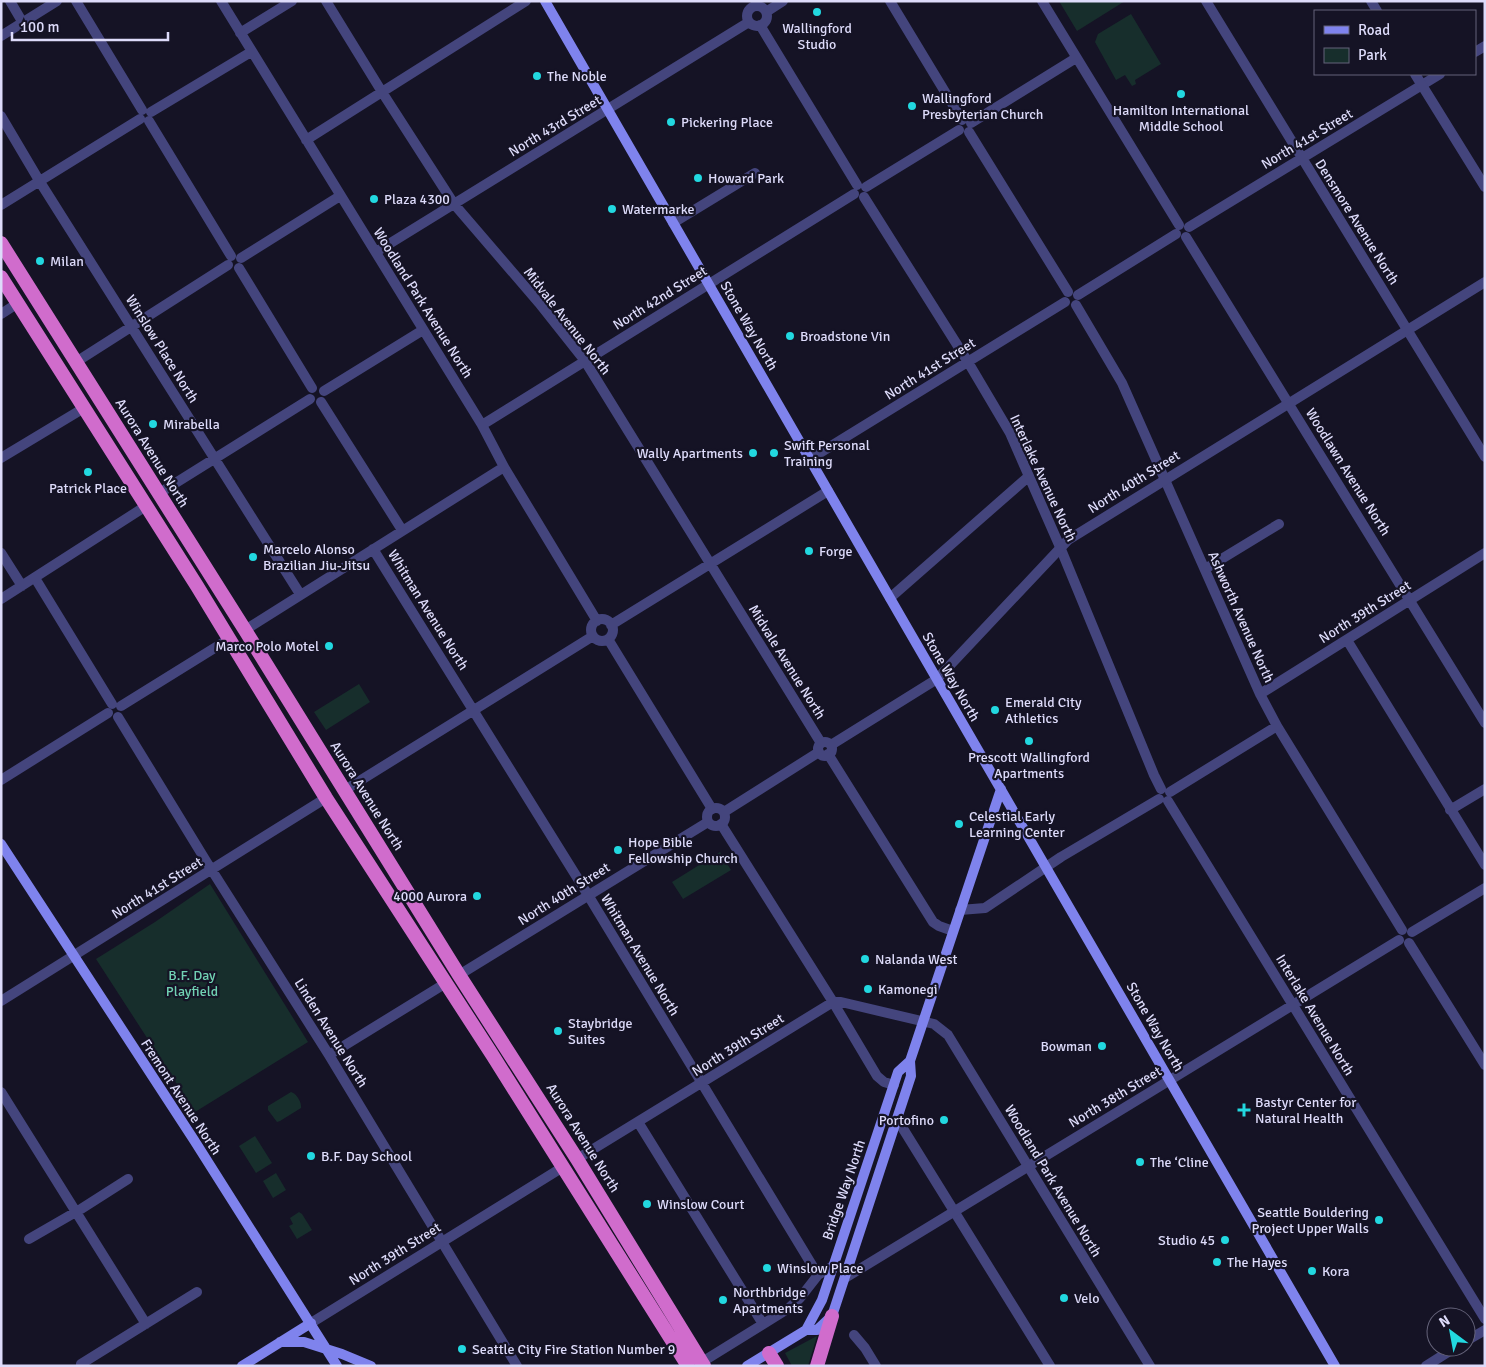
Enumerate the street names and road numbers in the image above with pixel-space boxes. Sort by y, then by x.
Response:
street label: North 43rd Street [506,92,604,160]
street label: North 41st Street [1258,105,1356,173]
street label: Densmore Avenue North [1311,156,1403,288]
street label: Woodland Park Avenue North [370,225,476,381]
street label: North 42nd Street [610,262,710,334]
street label: Midvale Avenue North [520,264,614,378]
street label: Stone Way North [717,278,781,374]
street label: Winslow Place North [122,292,202,406]
street label: North 41st Street [882,334,978,404]
street label: Aurora Avenue North [112,395,192,511]
street label: Woodlawn Avenue North [1302,405,1394,539]
street label: Interlake Avenue North [1006,412,1080,544]
street label: North 40th Street [1085,447,1183,517]
street label: Whitman Avenue North [384,547,472,673]
street label: Ashworth Avenue North [1204,549,1278,685]
street label: North 39th Street [1316,577,1414,647]
street label: Midvale Avenue North [745,602,829,722]
street label: Stone Way North [919,629,983,725]
street label: Aurora Avenue North [327,738,407,854]
street label: North 41st Street [109,853,205,923]
street label: North 40th Street [515,859,613,929]
street label: Whitman Avenue North [597,891,683,1019]
street label: Interlake Avenue North [1272,951,1358,1079]
street label: Linden Avenue North [291,975,371,1091]
street label: Stone Way North [1123,979,1187,1075]
street label: North 39th Street [689,1010,787,1080]
street label: Fremont Avenue North [137,1036,225,1158]
street label: North 38th Street [1066,1063,1164,1131]
street label: Aurora Avenue North [543,1080,623,1196]
street label: Woodland Park Avenue North [1001,1102,1105,1260]
street label: Bridge Way North [819,1138,869,1242]
street label: North 39th Street [346,1219,444,1289]

